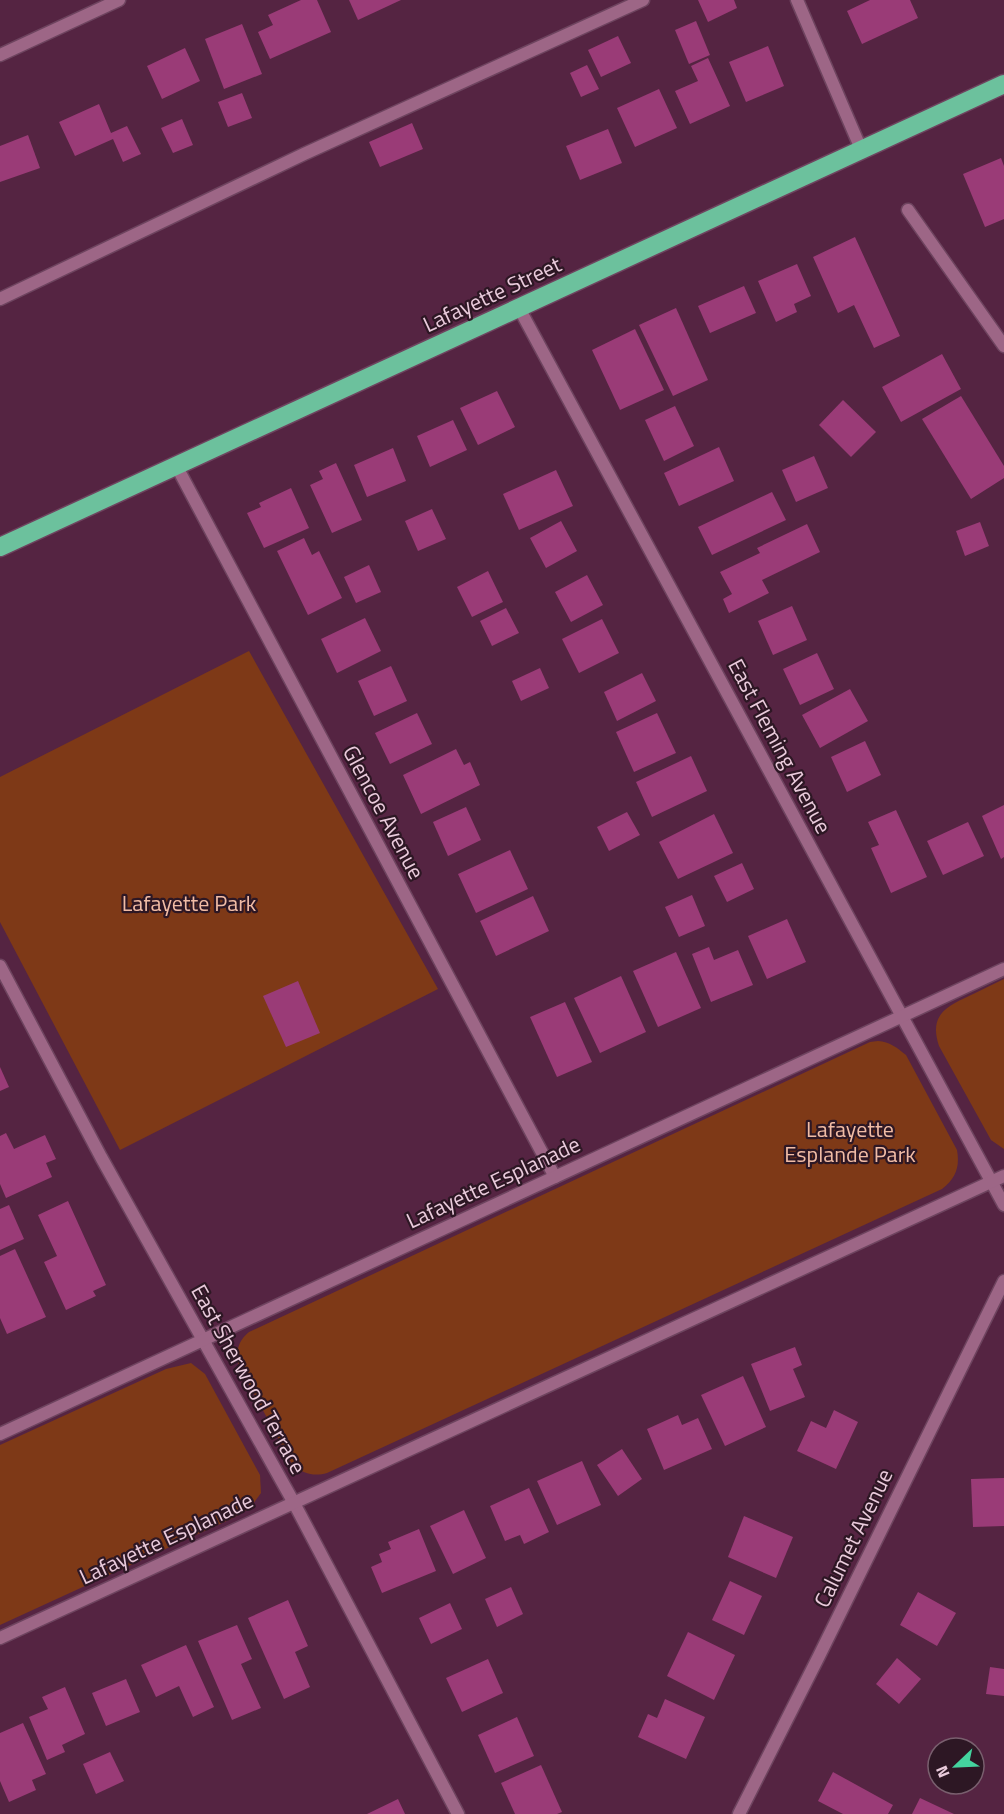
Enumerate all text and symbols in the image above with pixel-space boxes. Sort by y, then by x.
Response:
street label: Lafayette Street [417,247,567,341]
street label: East Fleming Avenue [720,652,840,840]
street label: Glencoe Avenue [334,739,434,885]
park label: Lafayette Park [122,886,257,920]
park label: Lafayette Esplande Park [784,1112,916,1171]
street label: Lafayette Esplanade [400,1127,586,1237]
street label: East Sherwood Terrace [183,1278,315,1480]
street label: Calumet Avenue [805,1463,901,1613]
street label: Lafayette Esplanade [73,1483,259,1593]
north arrow [926,1736,986,1796]
text: N [929,1762,955,1782]

